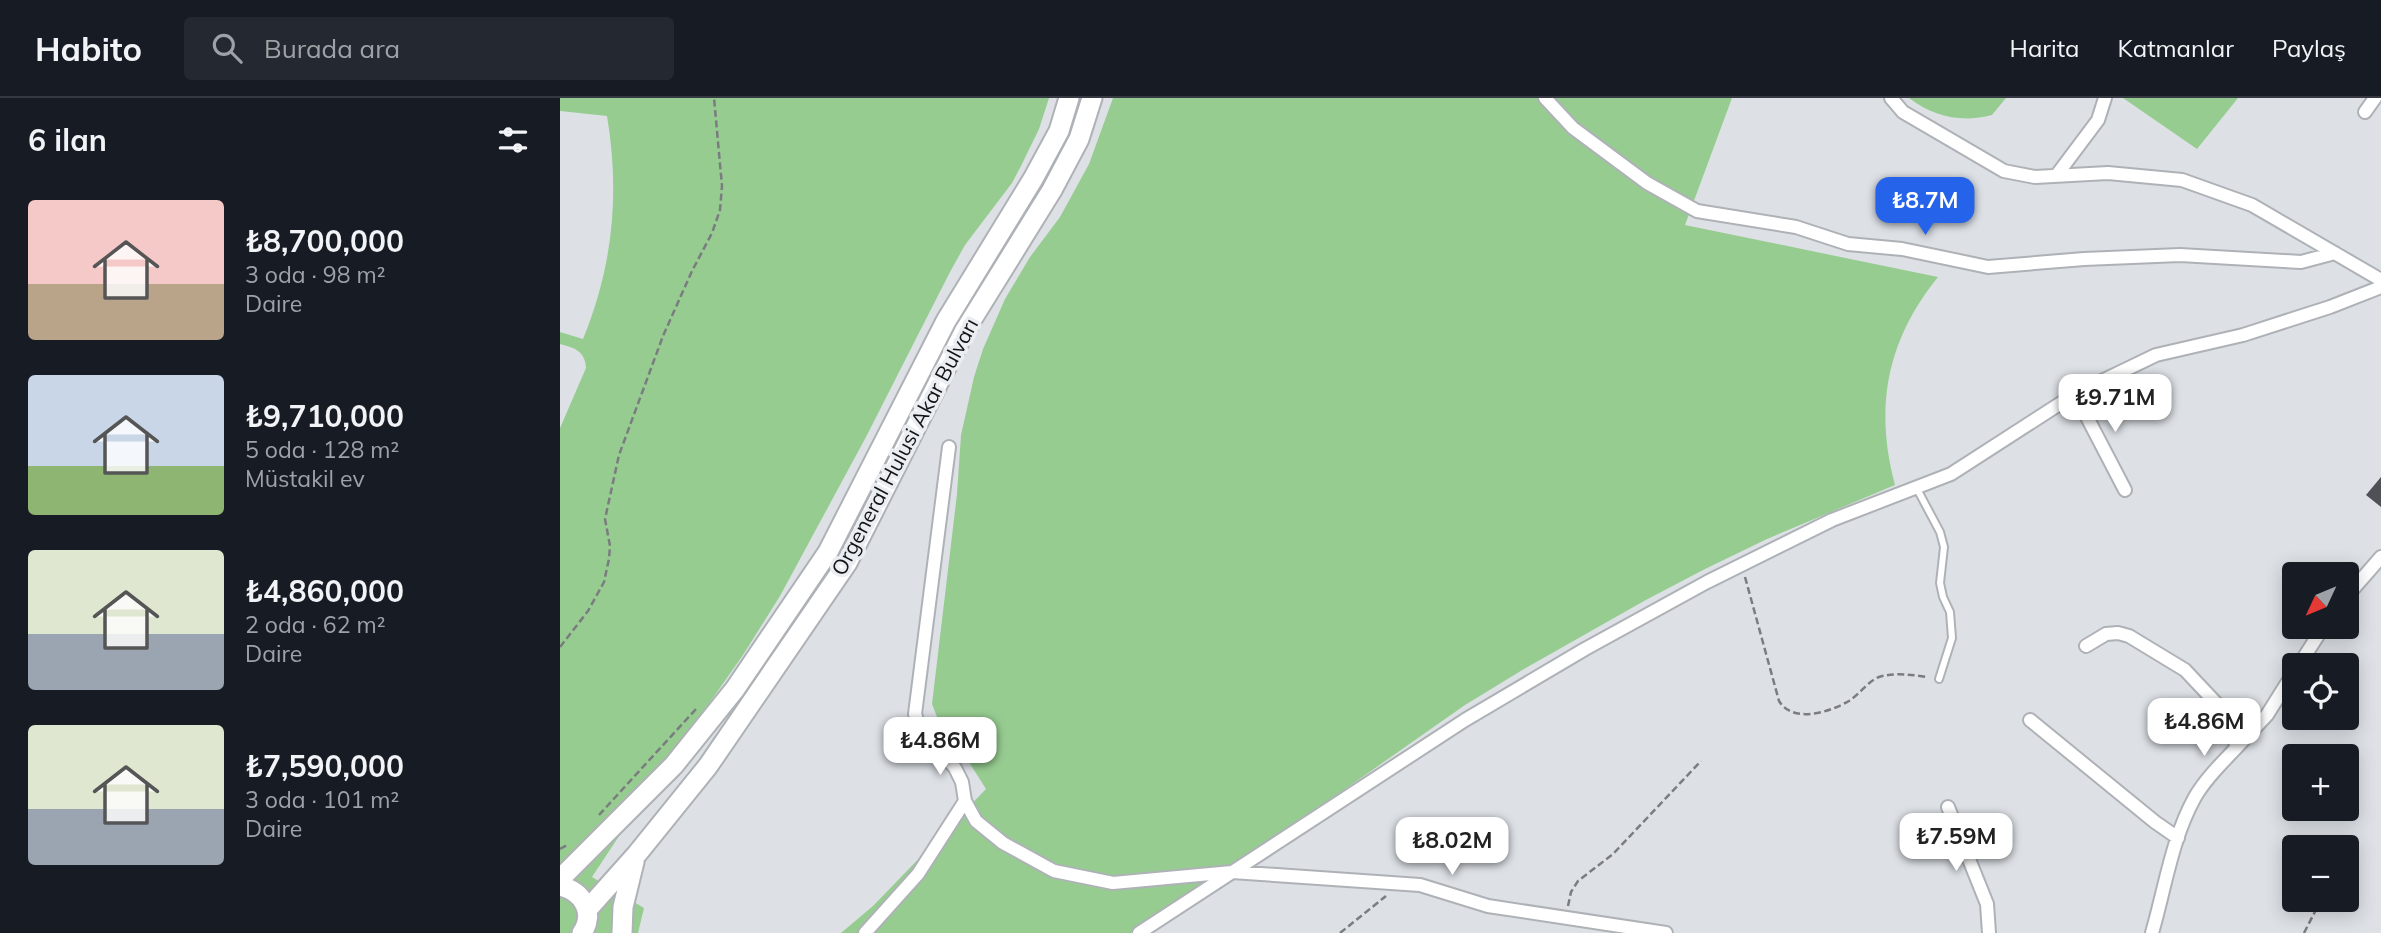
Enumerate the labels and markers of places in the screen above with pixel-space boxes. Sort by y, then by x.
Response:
pin: ₺8.7M [1876,178,1974,237]
pin: ₺9.71M [2058,374,2172,434]
pin: ₺4.86M [2147,698,2261,758]
pin: ₺4.86M [883,718,997,777]
pin: ₺7.59M [1899,814,2013,873]
pin: ₺8.02M [1395,818,1509,877]

